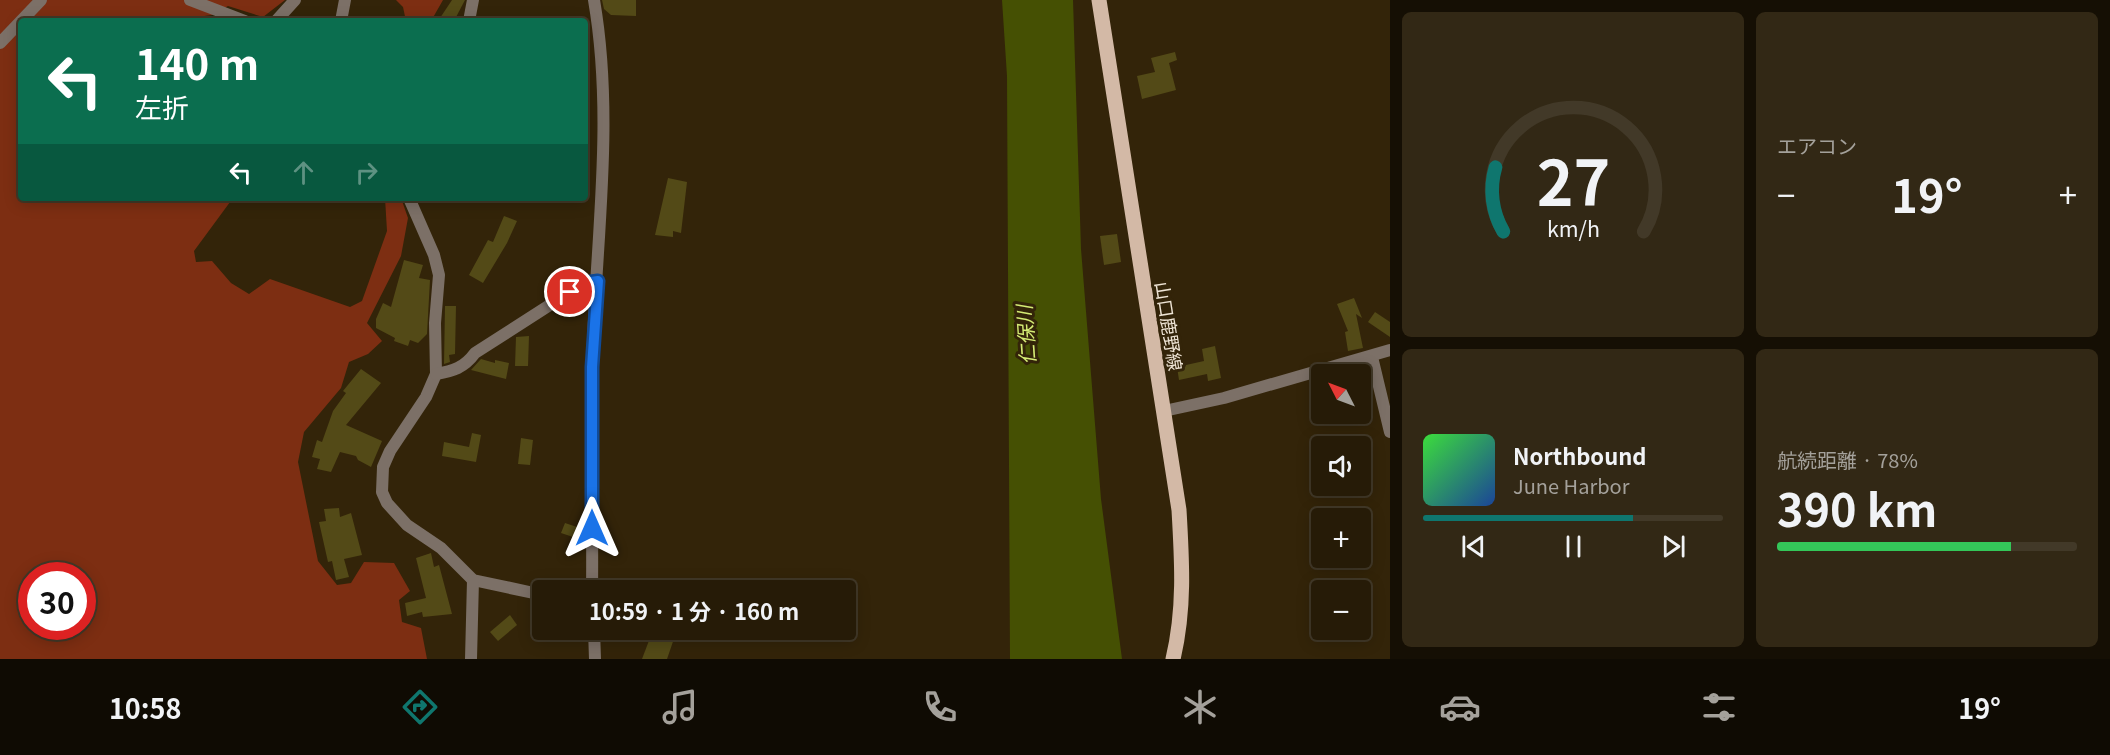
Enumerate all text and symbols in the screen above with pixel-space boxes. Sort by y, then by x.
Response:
text: 140 m [135,31,259,92]
icon: left [36,42,114,120]
text: 左折 [135,87,189,126]
text: エアコン [1777,131,1857,160]
text: 27 [1536,134,1610,224]
icon: left [224,156,257,189]
icon: ahead [287,156,320,189]
icon: right [350,156,383,189]
text: 19° [1891,161,1963,226]
text: − [1777,170,1795,218]
text: + [2059,170,2077,218]
text: km/h [1546,212,1600,243]
pin [544,266,595,317]
icon: arrive [553,275,586,308]
street label: 山口鹿野線 [1150,280,1190,372]
water label: 仁保川 [1008,302,1042,366]
north arrow [1311,364,1371,424]
map controls [1311,364,1371,640]
button: sound [1311,436,1371,496]
text: Northbound [1513,439,1646,471]
text: 航続距離 · 78% [1777,445,1918,474]
text: June Harbor [1513,471,1629,500]
text: 390 km [1777,475,1937,540]
position arrow [560,496,624,560]
button: + [1311,508,1371,568]
icon: previous [1457,530,1490,563]
icon: pause [1557,530,1590,563]
icon: next [1657,530,1690,563]
speed limit sign: 30 [18,562,96,640]
button: − [1311,580,1371,640]
text: 10:59 · 1 分 · 160 m [589,594,799,626]
icon: directions [399,686,441,728]
icon: music [659,686,701,728]
icon: phone [919,686,961,728]
icon: climate [1179,686,1221,728]
icon: car [1439,686,1481,728]
icon: filters [1698,686,1740,728]
text: 10:58 [109,688,181,727]
text: 19° [1958,688,2001,727]

